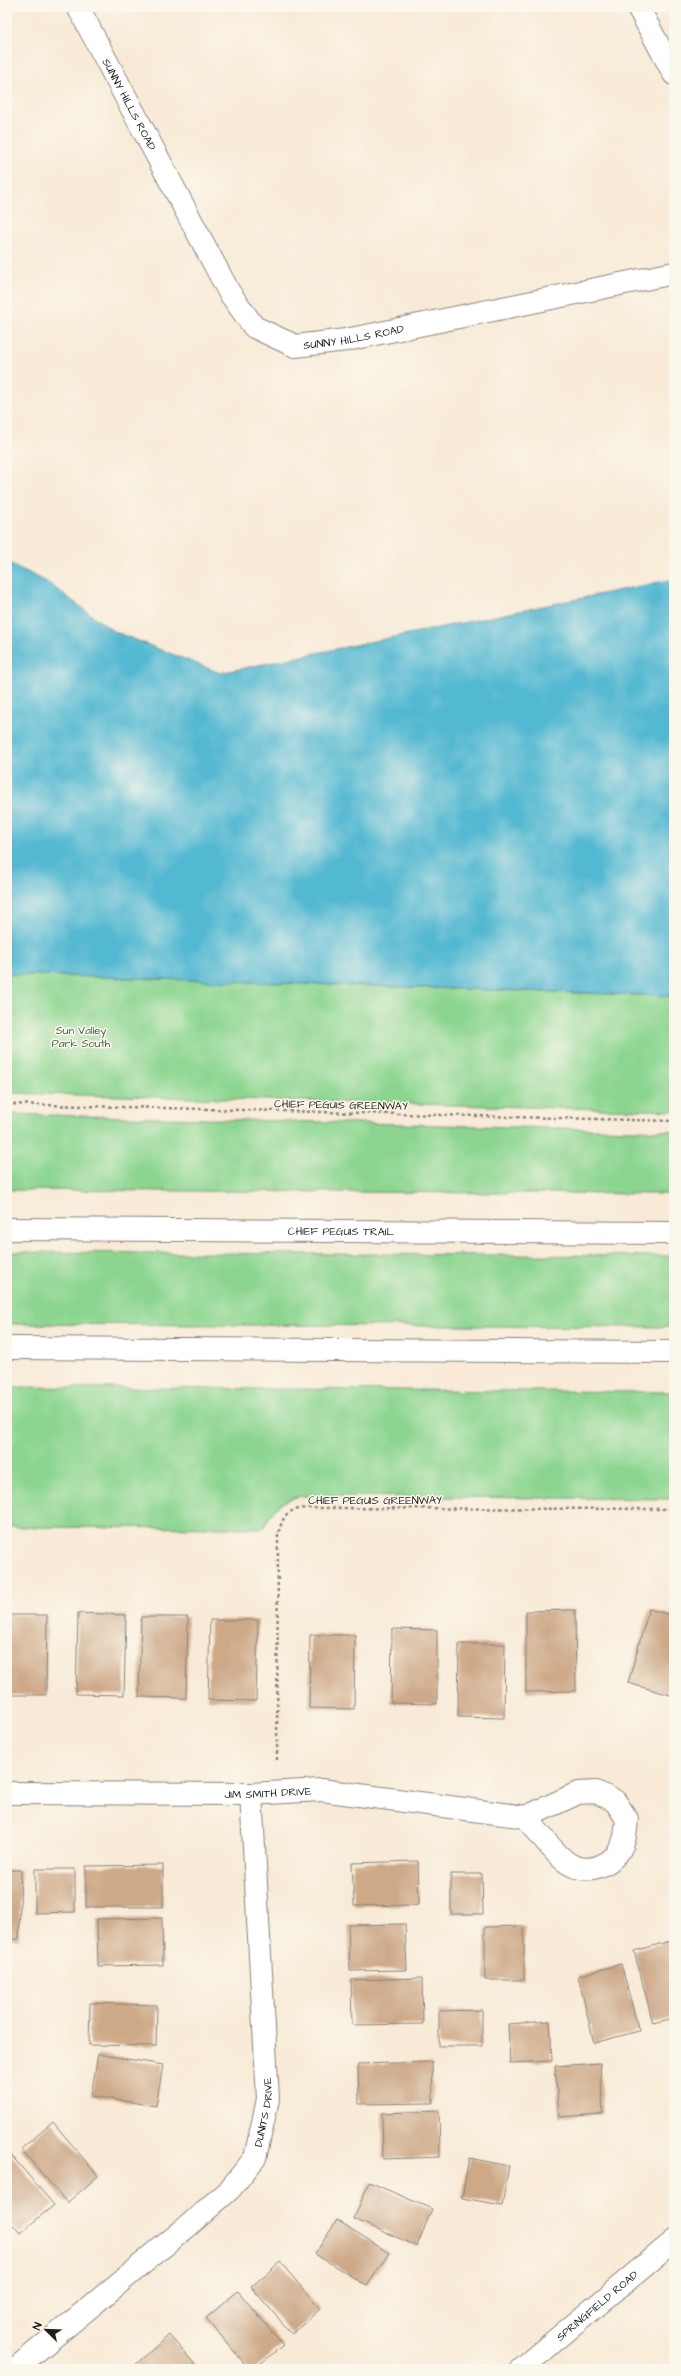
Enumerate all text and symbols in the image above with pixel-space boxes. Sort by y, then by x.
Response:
street label: SUNNY HILLS ROAD [99,56,160,153]
street label: SUNNY HILLS ROAD [302,321,405,352]
park label: Sun Valley Park South [52,1023,111,1051]
street label: CHIEF PEGUIS GREENWAY [274,1096,408,1114]
street label: CHIEF PEGUIS TRAIL [288,1223,395,1239]
street label: CHIEF PEGUIS GREENWAY [308,1493,442,1508]
street label: JIM SMITH DRIVE [225,1783,312,1802]
street label: DUNITS DRIVE [250,2077,276,2148]
street label: SPRINGFIELD ROAD [553,2267,641,2344]
north arrow [26,2310,66,2350]
text: N [29,2320,46,2332]

